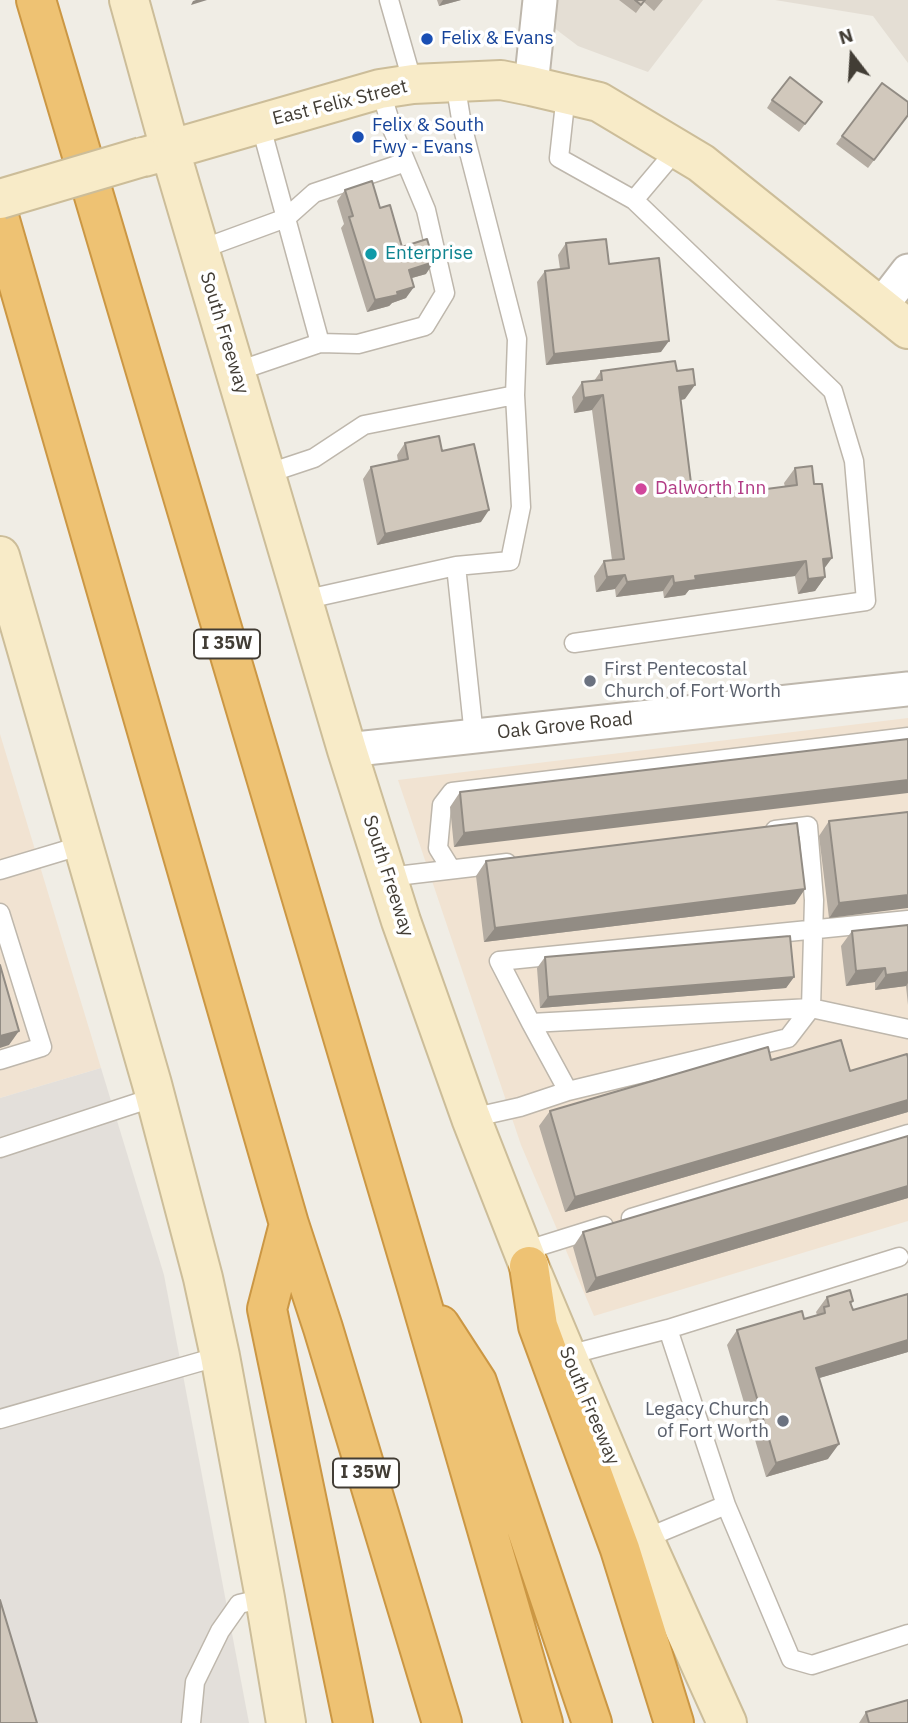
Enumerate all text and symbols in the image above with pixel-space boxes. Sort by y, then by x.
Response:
north arrow [817,21,887,91]
text: N [836,22,856,49]
place label: Felix & Evans [441,28,554,50]
marker: Felix & Evans [419,31,435,47]
street label: East Felix Street [270,75,410,131]
place label: Felix & South Fwy - Evans [372,115,484,159]
marker: Felix & South Fwy - Evans [350,129,366,145]
place label: Enterprise [385,243,473,265]
marker: Enterprise [363,246,379,262]
street label: South Freeway [195,269,253,397]
place label: Dalworth Inn [655,478,766,500]
marker: Dalworth Inn [633,481,649,497]
road number: I 35W [194,630,260,658]
place label: First Pentecostal Church of Fort Worth [604,659,781,703]
marker: First Pentecostal Church of Fort Worth [582,673,598,689]
street label: Oak Grove Road [496,708,634,744]
street label: South Freeway [358,812,418,940]
street label: South Freeway [554,1343,624,1469]
place label: Legacy Church of Fort Worth [645,1399,769,1443]
marker: Legacy Church of Fort Worth [775,1413,791,1429]
road number: I 35W [333,1458,399,1488]

